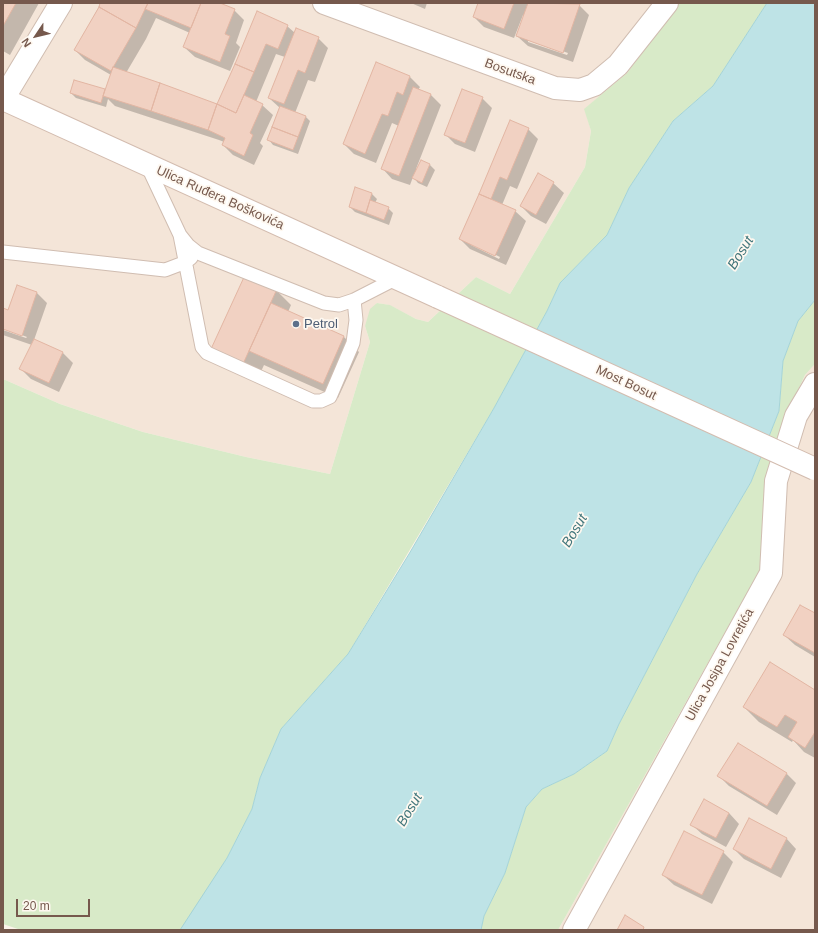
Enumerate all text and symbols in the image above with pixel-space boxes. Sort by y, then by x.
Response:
north arrow [16,16,56,56]
text: N [19,36,33,50]
street label: Bosutska [482,56,538,88]
street label: Ulica Ruđera Boškovića [154,163,286,233]
water label: Bosut [724,233,758,273]
place label: Petrol [304,316,338,332]
marker: Petrol [291,319,301,329]
street label: Most Bosut [593,362,659,404]
water label: Bosut [559,511,591,551]
street label: Ulica Josipa Lovretića [683,606,757,724]
water label: Bosut [394,790,426,830]
scale bar [18,891,92,917]
text: 20 m [23,899,50,913]

